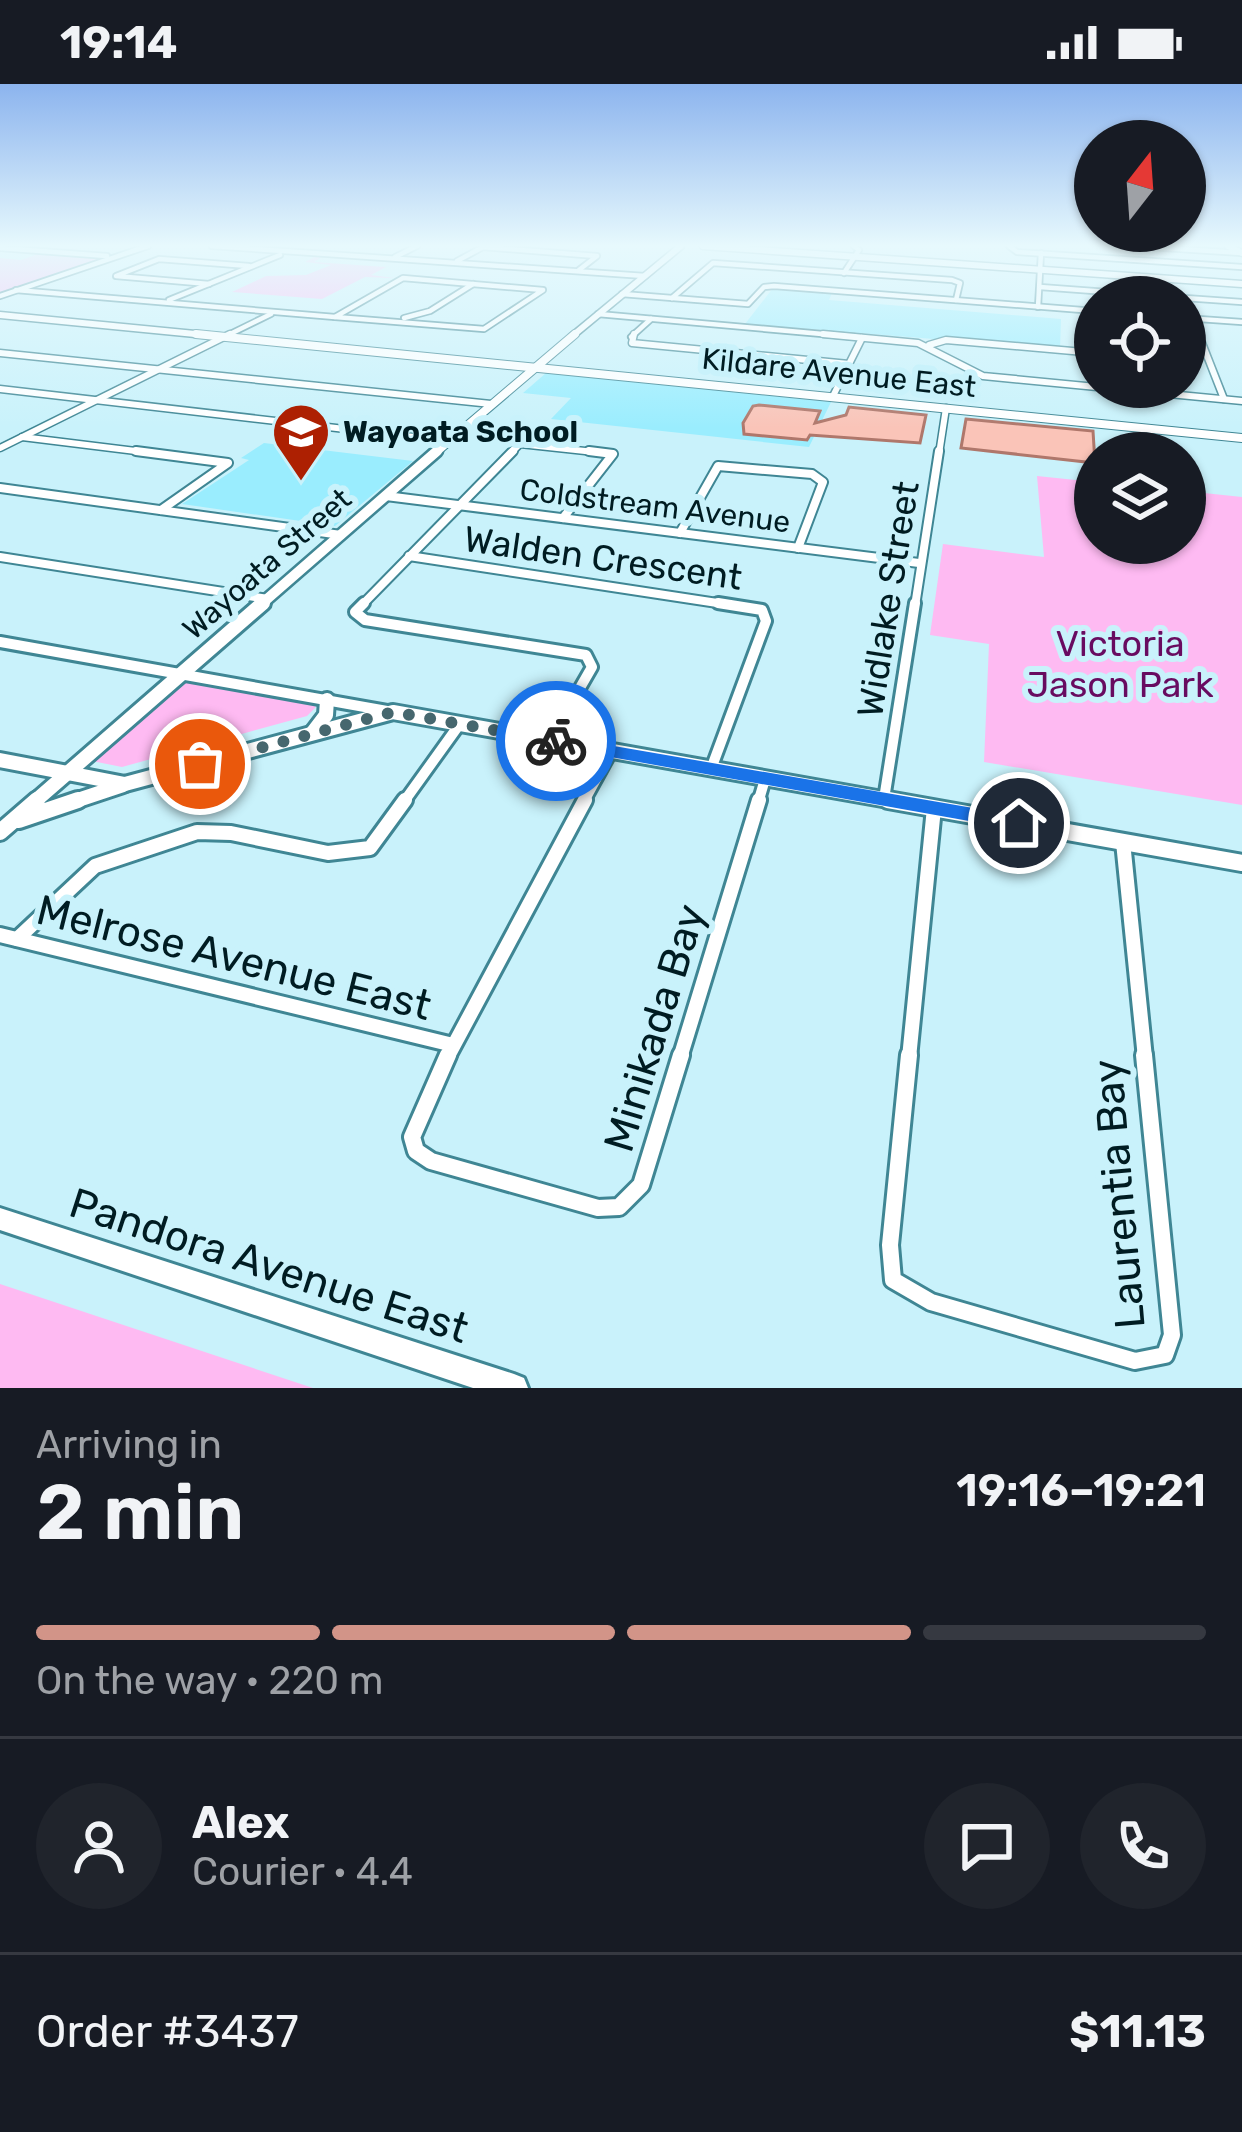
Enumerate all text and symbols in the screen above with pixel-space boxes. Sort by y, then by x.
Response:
text: 19:14 [60,16,177,69]
north arrow [1074,120,1206,252]
map controls [1074,120,1206,564]
button: locate [1074,276,1206,408]
street label: Kildare Avenue East [700,341,978,405]
school or university icon: Wayoata School [270,401,332,483]
place label: Wayoata School [343,414,578,450]
button: layers [1074,432,1206,564]
street label: Coldstream Avenue [518,472,792,540]
street label: Widlake Street [848,478,928,720]
street label: Wayoata Street [175,481,359,647]
street label: Walden Crescent [461,517,745,599]
park label: Victoria Jason Park [1026,622,1214,706]
courier [496,681,616,801]
icon: bike [523,708,589,774]
pin [149,713,251,815]
icon: bag [167,731,233,797]
pin [968,772,1070,874]
icon: home [986,790,1052,856]
street label: Melrose Avenue East [32,885,436,1031]
street label: Minikada Bay [594,898,716,1158]
street label: Laurentia Bay [1082,1057,1156,1331]
street label: Pandora Avenue East [63,1178,475,1354]
text: Arriving in [36,1422,222,1468]
text: 19:16–19:21 [956,1464,1206,1517]
text: 2 min [36,1466,244,1559]
text: On the way · 220 m [36,1658,383,1704]
button: person [36,1783,162,1909]
button: chat [924,1783,1050,1909]
button: phone [1080,1783,1206,1909]
text: Alex [192,1796,290,1849]
text: Courier · 4.4 [192,1849,413,1895]
text: Order #3437 [36,2005,299,2058]
text: $11.13 [1069,2005,1206,2058]

